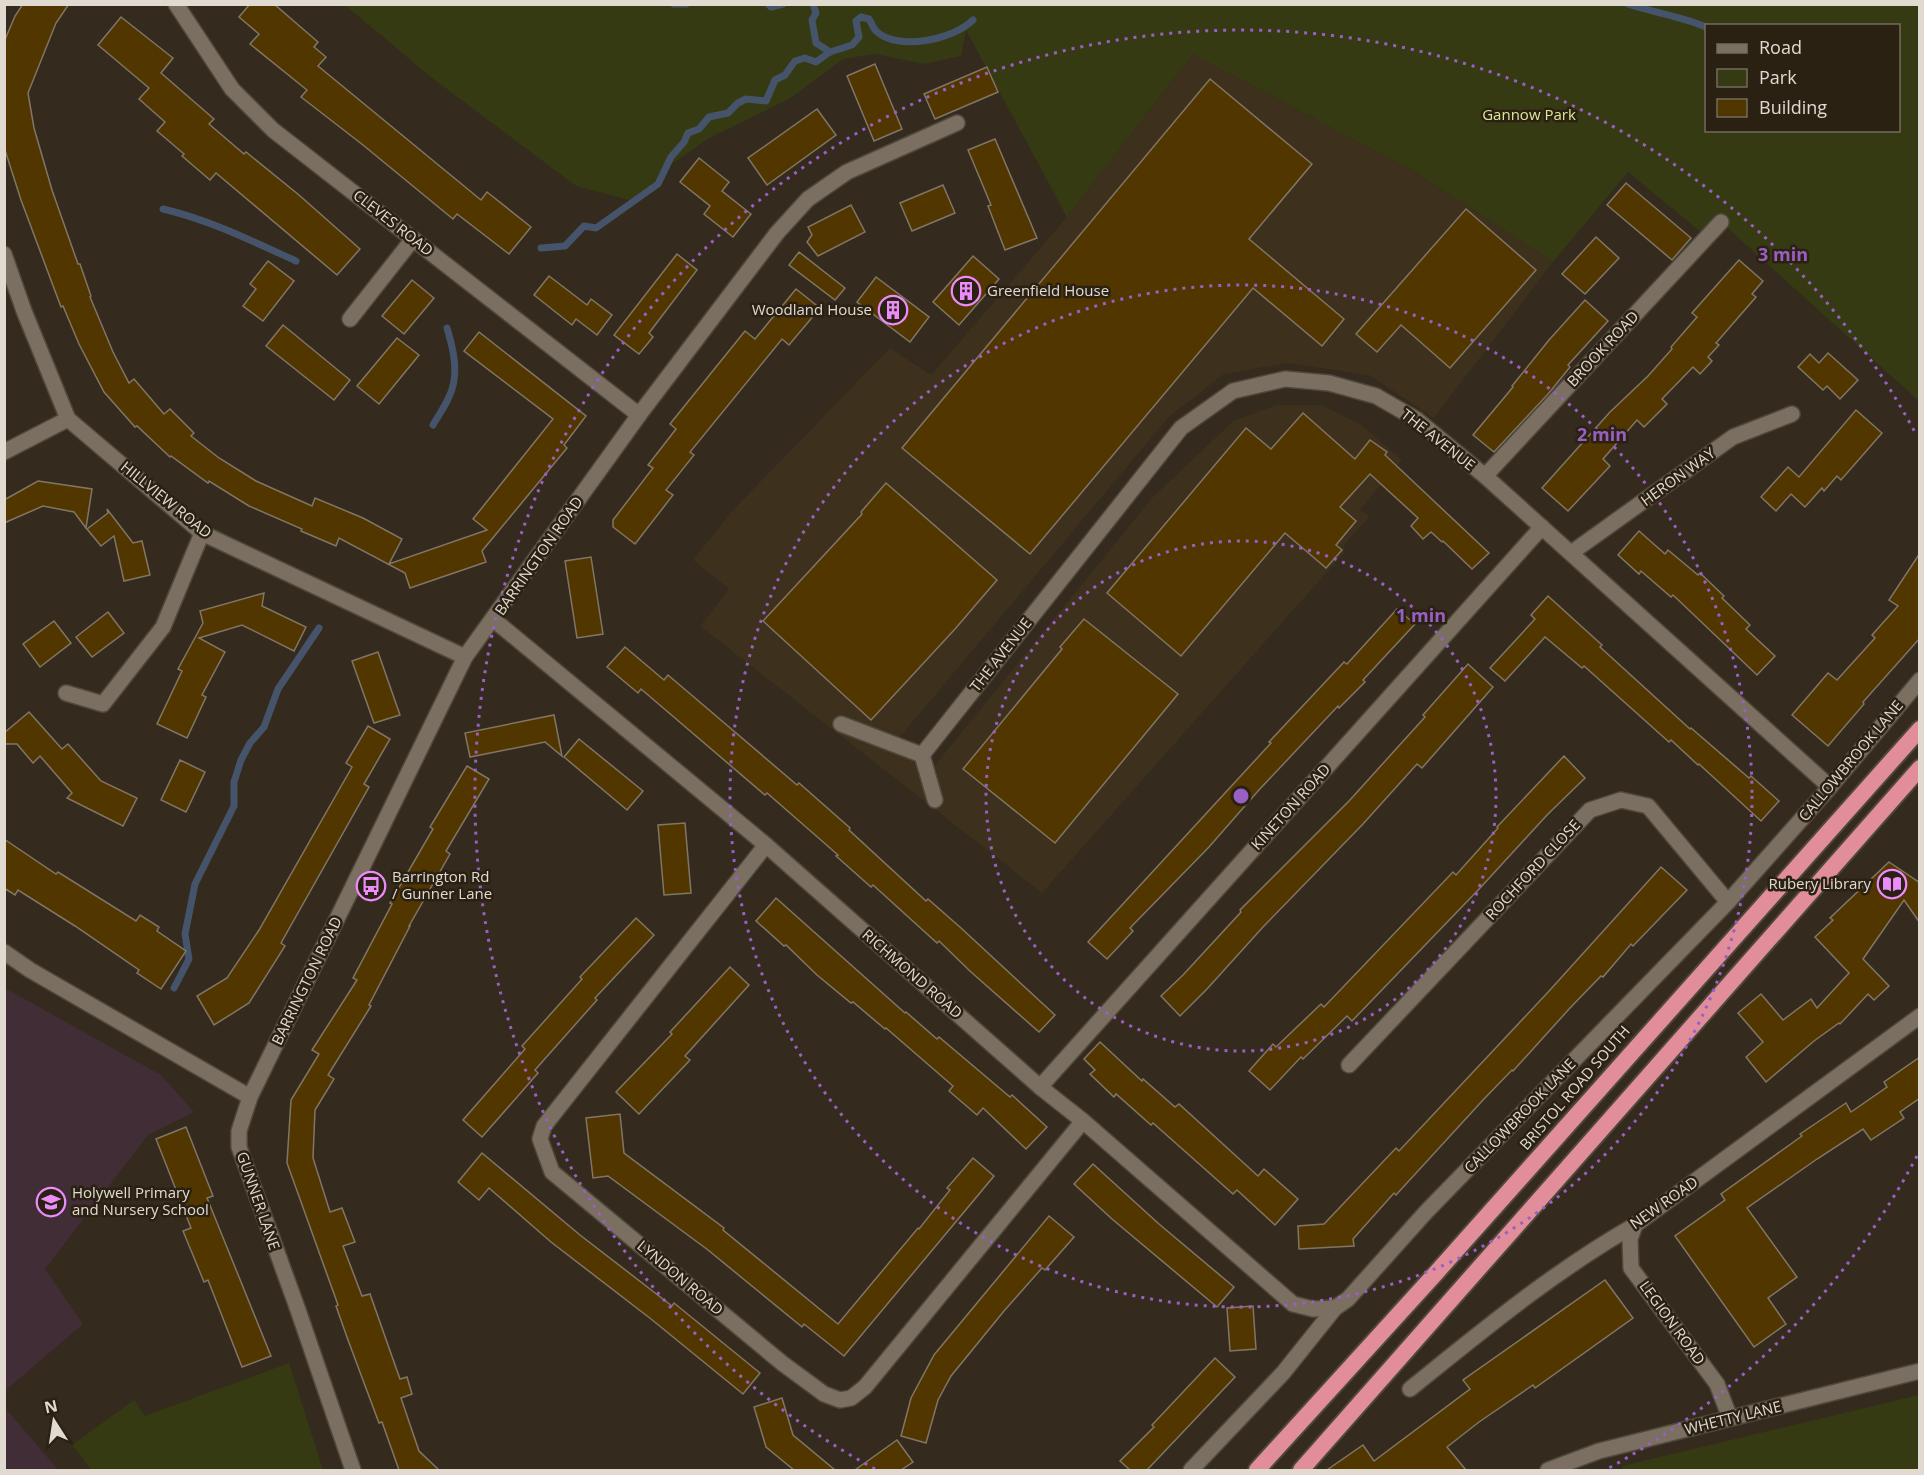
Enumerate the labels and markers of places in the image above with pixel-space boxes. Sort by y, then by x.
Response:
building icon: Greenfield House [950,275,982,307]
place label: Greenfield House [987,280,1109,300]
building icon: Woodland House [877,294,909,326]
place label: Woodland House [752,299,872,319]
centre of rings [1231,786,1251,806]
place label: Barrington Rd / Gunner Lane [392,866,492,903]
library icon: Rubery Library [1876,868,1908,900]
bus stop icon: Barrington Rd / Gunner Lane [355,870,387,902]
place label: Rubery Library [1768,873,1871,893]
place label: Holywell Primary and Nursery School [72,1182,209,1219]
school or university icon: Holywell Primary and Nursery School [35,1186,67,1218]

